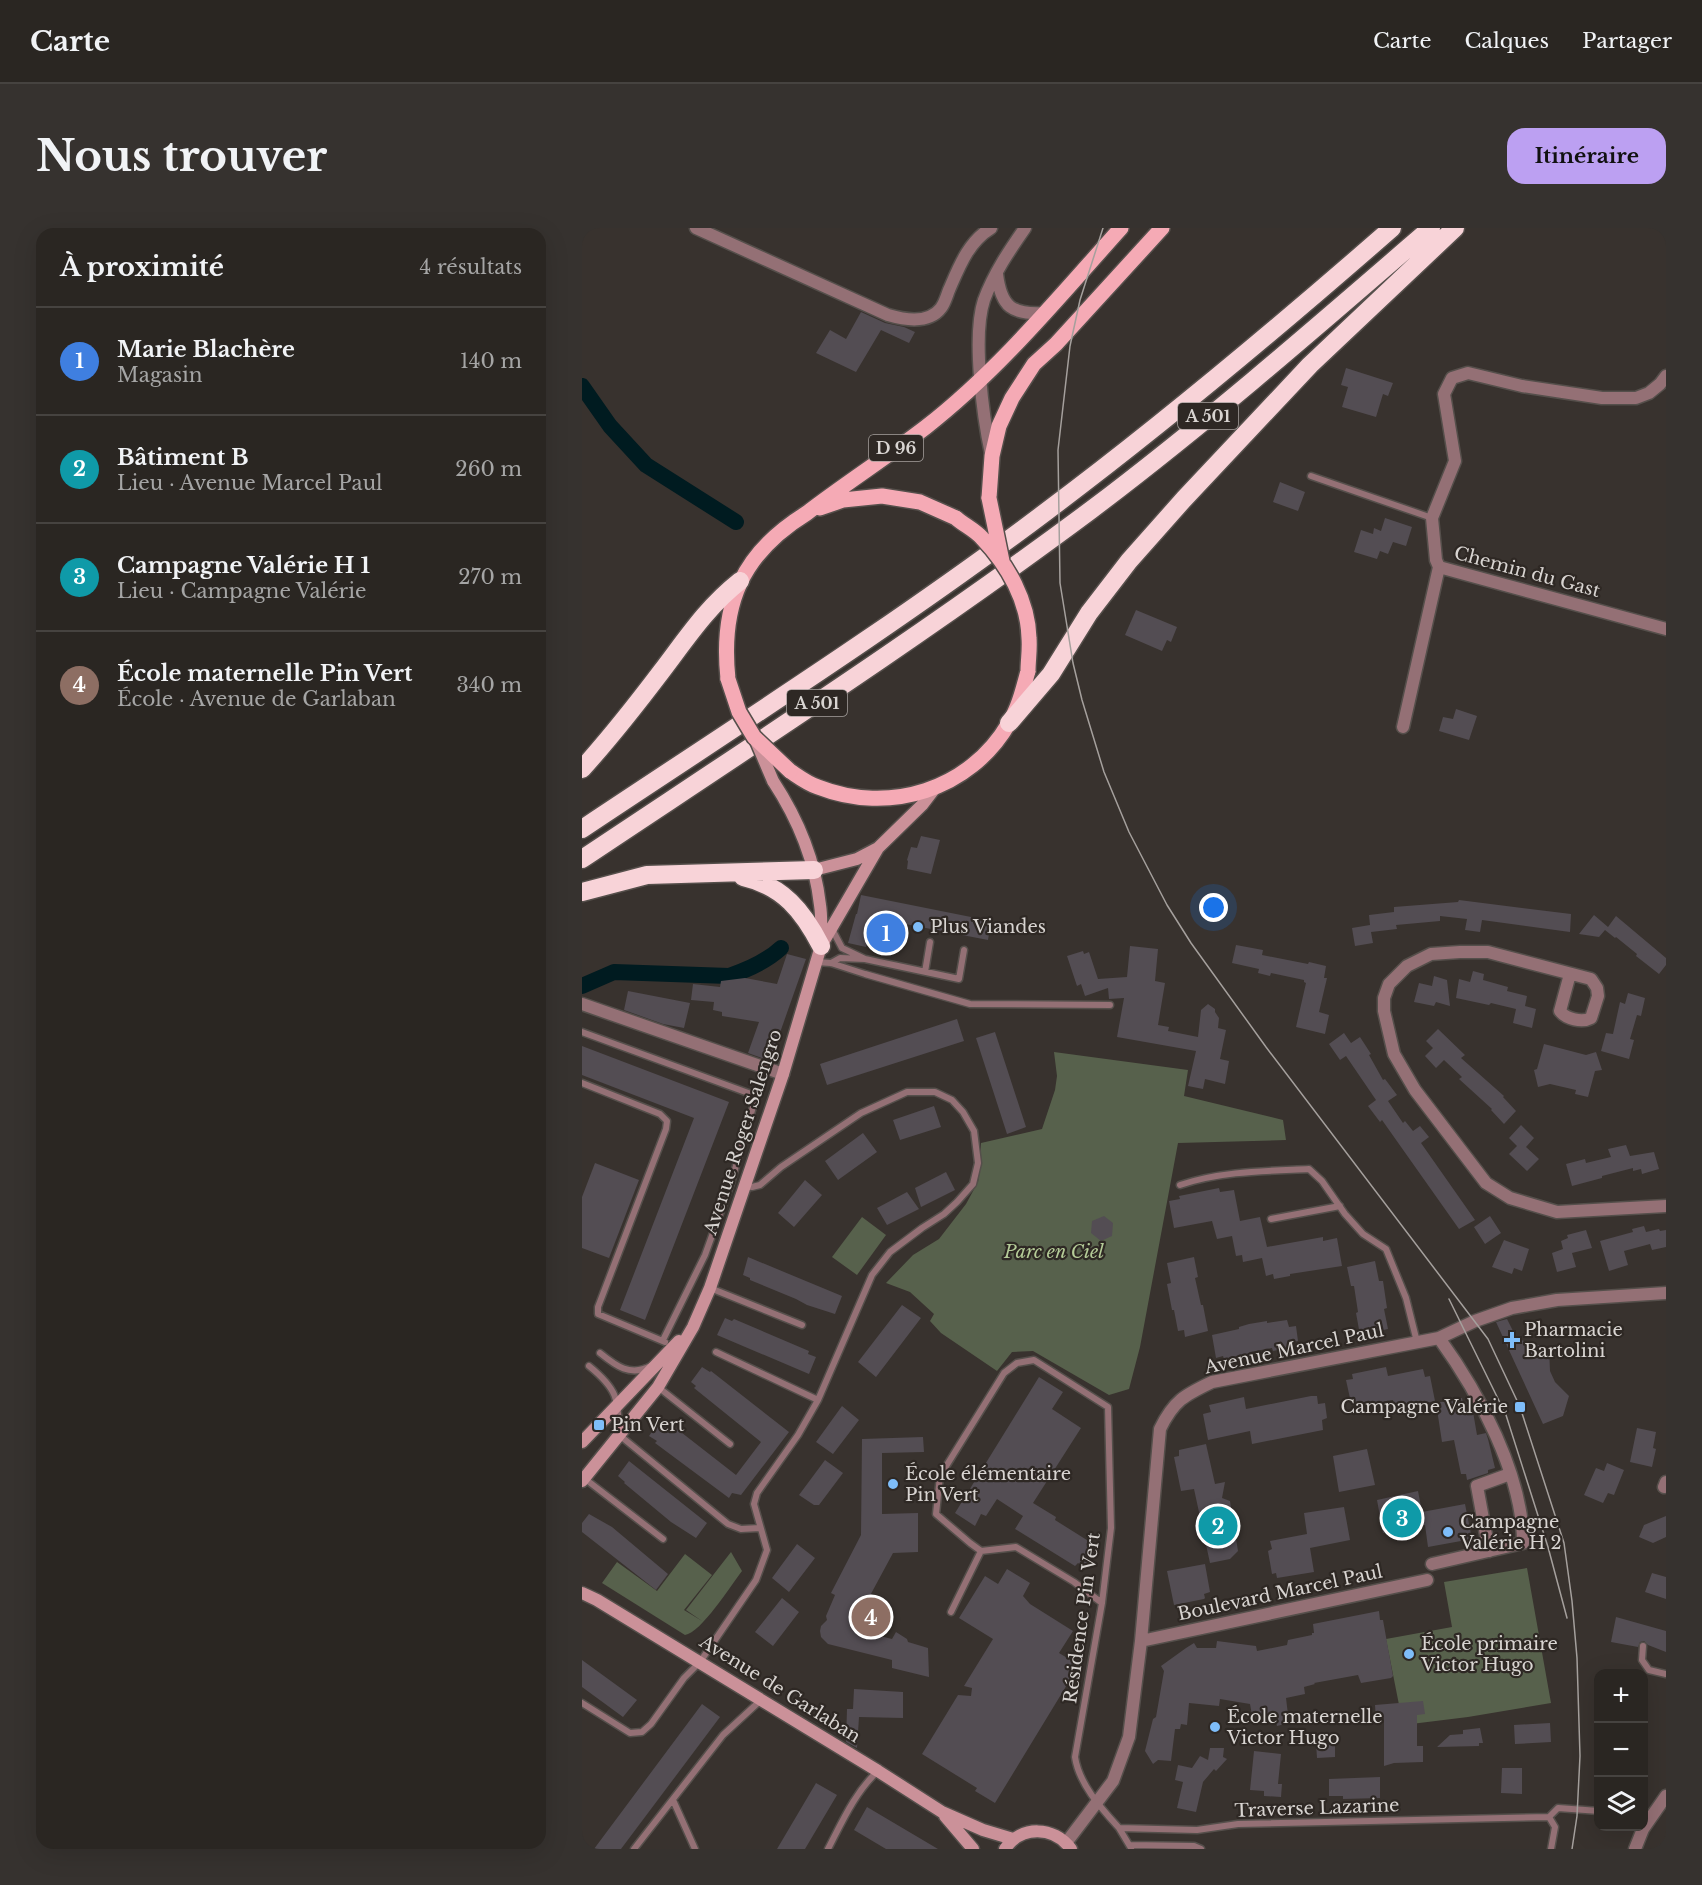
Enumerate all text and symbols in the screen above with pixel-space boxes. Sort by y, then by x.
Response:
text: Carte [30,24,110,59]
text: Carte [1373,28,1431,54]
text: Calques [1464,28,1549,54]
text: Partager [1582,28,1672,54]
button: Itinéraire [1507,128,1666,184]
text: Nous trouver [36,130,327,182]
text: À proximité [60,251,224,283]
text: 4 résultats [420,255,522,279]
text: Marie Blachère [117,336,295,363]
text: 1 [75,349,84,373]
text: 140 m [460,349,522,373]
text: Magasin [117,363,203,387]
road number: A 501 [1178,403,1238,429]
road number: D 96 [869,435,923,461]
text: Bâtiment B [117,444,249,471]
text: 2 [73,457,86,481]
text: 260 m [455,457,522,481]
text: Lieu · Avenue Marcel Paul [117,471,383,495]
street label: Chemin du Gast [1452,542,1603,602]
text: Campagne Valérie H 1 [117,552,370,579]
text: 3 [73,565,86,589]
text: 270 m [458,565,522,589]
text: Lieu · Campagne Valérie [117,579,366,603]
text: École maternelle Pin Vert [117,660,412,687]
text: 4 [73,673,86,697]
text: 340 m [457,673,522,697]
text: École · Avenue de Garlaban [117,687,396,711]
road number: A 501 [787,690,847,716]
your location [1199,893,1228,922]
pin: 1 [866,910,906,956]
place label: Plus Viandes [930,916,1046,938]
marker: Plus Viandes [911,920,925,934]
street label: Avenue Roger Salengro [699,1026,787,1239]
park label: Parc en Ciel [1003,1241,1104,1263]
street label: Avenue Marcel Paul [1201,1319,1386,1379]
place label: Pharmacie Bartolini [1524,1319,1623,1362]
marker: Pharmacie Bartolini [1505,1333,1519,1347]
place label: Campagne Valérie [1341,1396,1508,1418]
marker: Campagne Valérie [1513,1400,1527,1414]
place label: Pin Vert [611,1414,685,1436]
marker: Pin Vert [592,1418,606,1432]
place label: École élémentaire Pin Vert [905,1462,1071,1506]
marker: École élémentaire Pin Vert [886,1477,900,1491]
pin: 3 [1382,1496,1422,1540]
pin: 2 [1198,1504,1238,1548]
place label: Campagne Valérie H 2 [1459,1511,1562,1554]
marker: Campagne Valérie H 2 [1441,1525,1455,1539]
street label: Résidence Pin Vert [1059,1531,1105,1705]
street label: Boulevard Marcel Paul [1175,1560,1385,1625]
pin: 4 [852,1594,890,1640]
street label: Avenue de Garlaban [695,1630,864,1747]
place label: École primaire Victor Hugo [1420,1632,1558,1676]
marker: École primaire Victor Hugo [1402,1647,1416,1661]
map controls [1594,1669,1648,1831]
button: + [1594,1669,1648,1723]
place label: École maternelle Victor Hugo [1226,1705,1383,1749]
marker: École maternelle Victor Hugo [1208,1720,1222,1734]
button: − [1594,1723,1648,1777]
button: layers [1594,1777,1648,1831]
street label: Traverse Lazarine [1234,1794,1400,1822]

